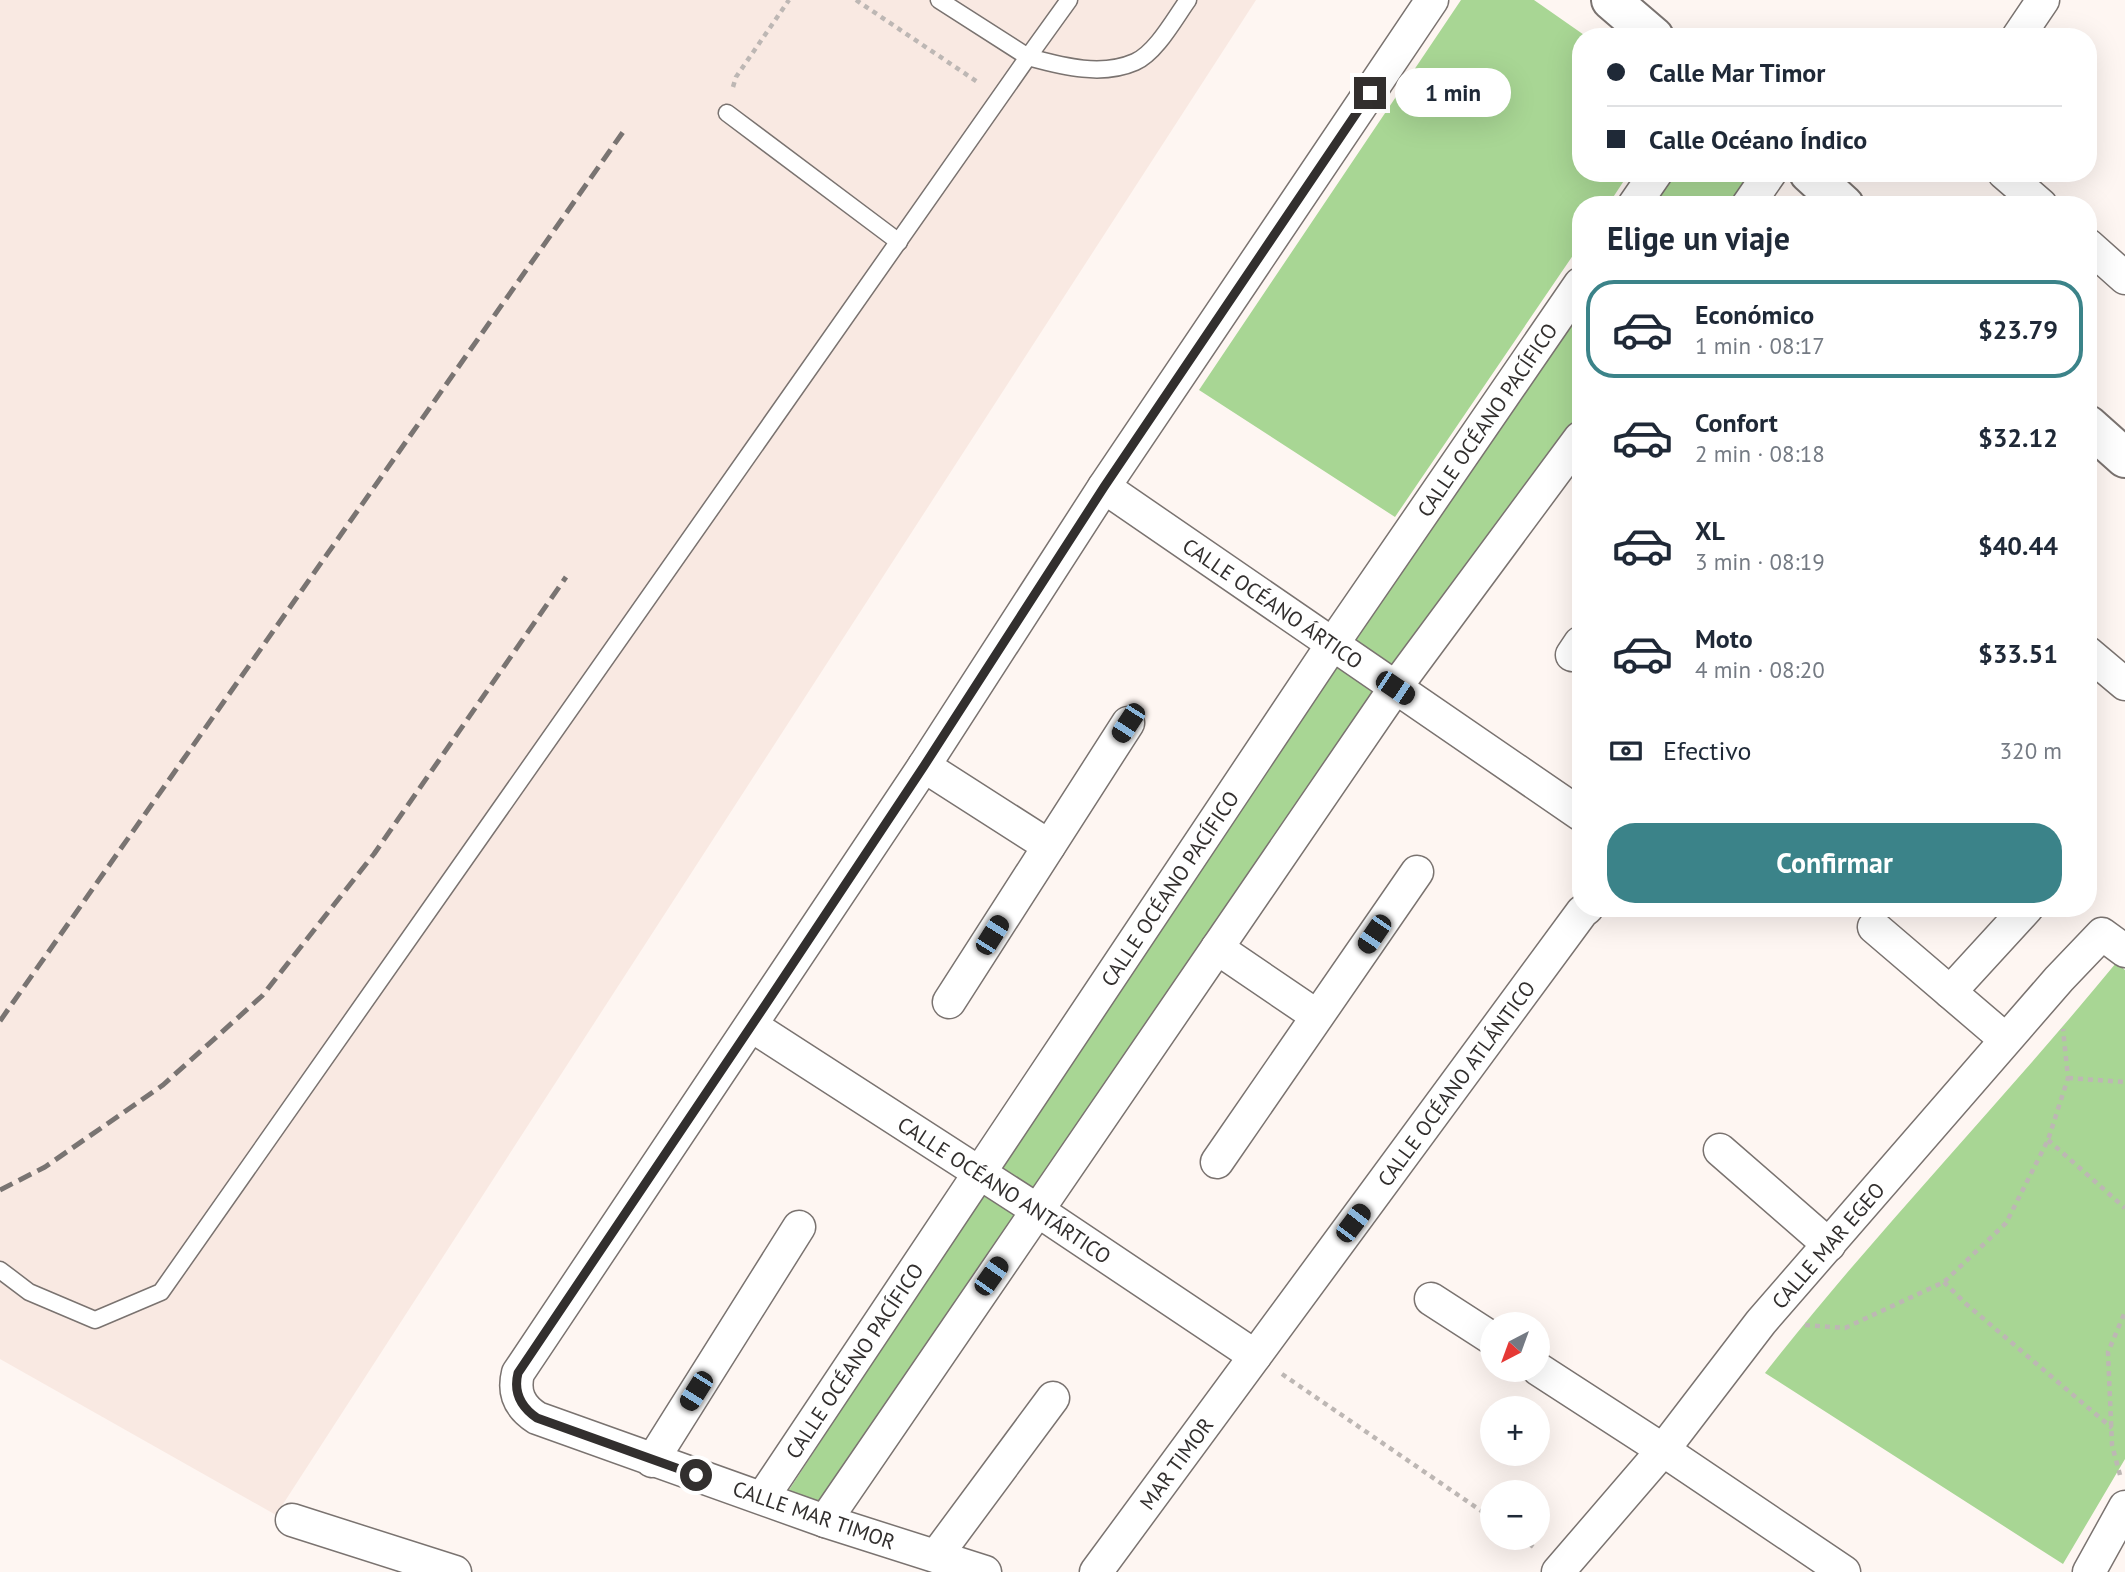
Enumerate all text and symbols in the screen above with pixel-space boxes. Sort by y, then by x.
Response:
text: Calle Mar Timor [1649,56,1825,89]
callout: 1 min [1394,68,1510,118]
route end [1354,77,1386,109]
text: 1 min [1425,78,1481,107]
text: Calle Océano Índico [1649,123,1867,156]
text: Elige un viaje [1607,217,1790,259]
icon: car [1611,298,1674,361]
text: Económico [1695,298,1814,331]
text: $23.79 [1978,313,2058,346]
street label: CALLE OCÉANO PACÍFICO [1411,317,1563,522]
text: 1 min · 08:17 [1695,331,1825,360]
icon: car [1611,406,1674,469]
text: Confort [1695,406,1778,439]
text: $32.12 [1978,421,2058,454]
text: 2 min · 08:18 [1695,439,1825,468]
icon: car [1611,514,1674,577]
text: XL [1695,514,1725,547]
text: $40.44 [1978,529,2058,562]
street label: CALLE OCÉANO ÁRTICO [1178,532,1368,674]
text: 3 min · 08:19 [1695,547,1825,576]
icon: car [1611,622,1674,685]
text: Moto [1695,622,1753,655]
text: $33.51 [1978,637,2058,670]
text: 4 min · 08:20 [1695,655,1825,684]
car [1372,668,1419,708]
car [1108,700,1149,746]
icon: cash [1607,732,1645,770]
text: Efectivo [1663,734,1752,767]
text: 320 m [2000,736,2062,765]
street label: CALLE OCÉANO PACÍFICO [1095,785,1244,991]
button: Confirmar [1607,823,2062,903]
car [1354,911,1395,957]
car [972,912,1013,958]
street label: CALLE OCÉANO ATLÁNTICO [1371,975,1541,1192]
street label: CALLE OCÉANO ANTÁRTICO [893,1110,1116,1269]
street label: CALLE MAR EGEO [1765,1176,1890,1314]
car [1332,1200,1375,1246]
car [971,1253,1012,1299]
street label: CALLE OCÉANO PACÍFICO [779,1258,929,1464]
north arrow [1480,1312,1550,1382]
map controls [1480,1312,1550,1550]
car [676,1368,717,1414]
button: + [1480,1396,1550,1466]
street label: MAR TIMOR [1133,1412,1219,1515]
route start [680,1459,712,1491]
street label: CALLE MAR TIMOR [729,1475,899,1555]
button: − [1480,1480,1550,1550]

